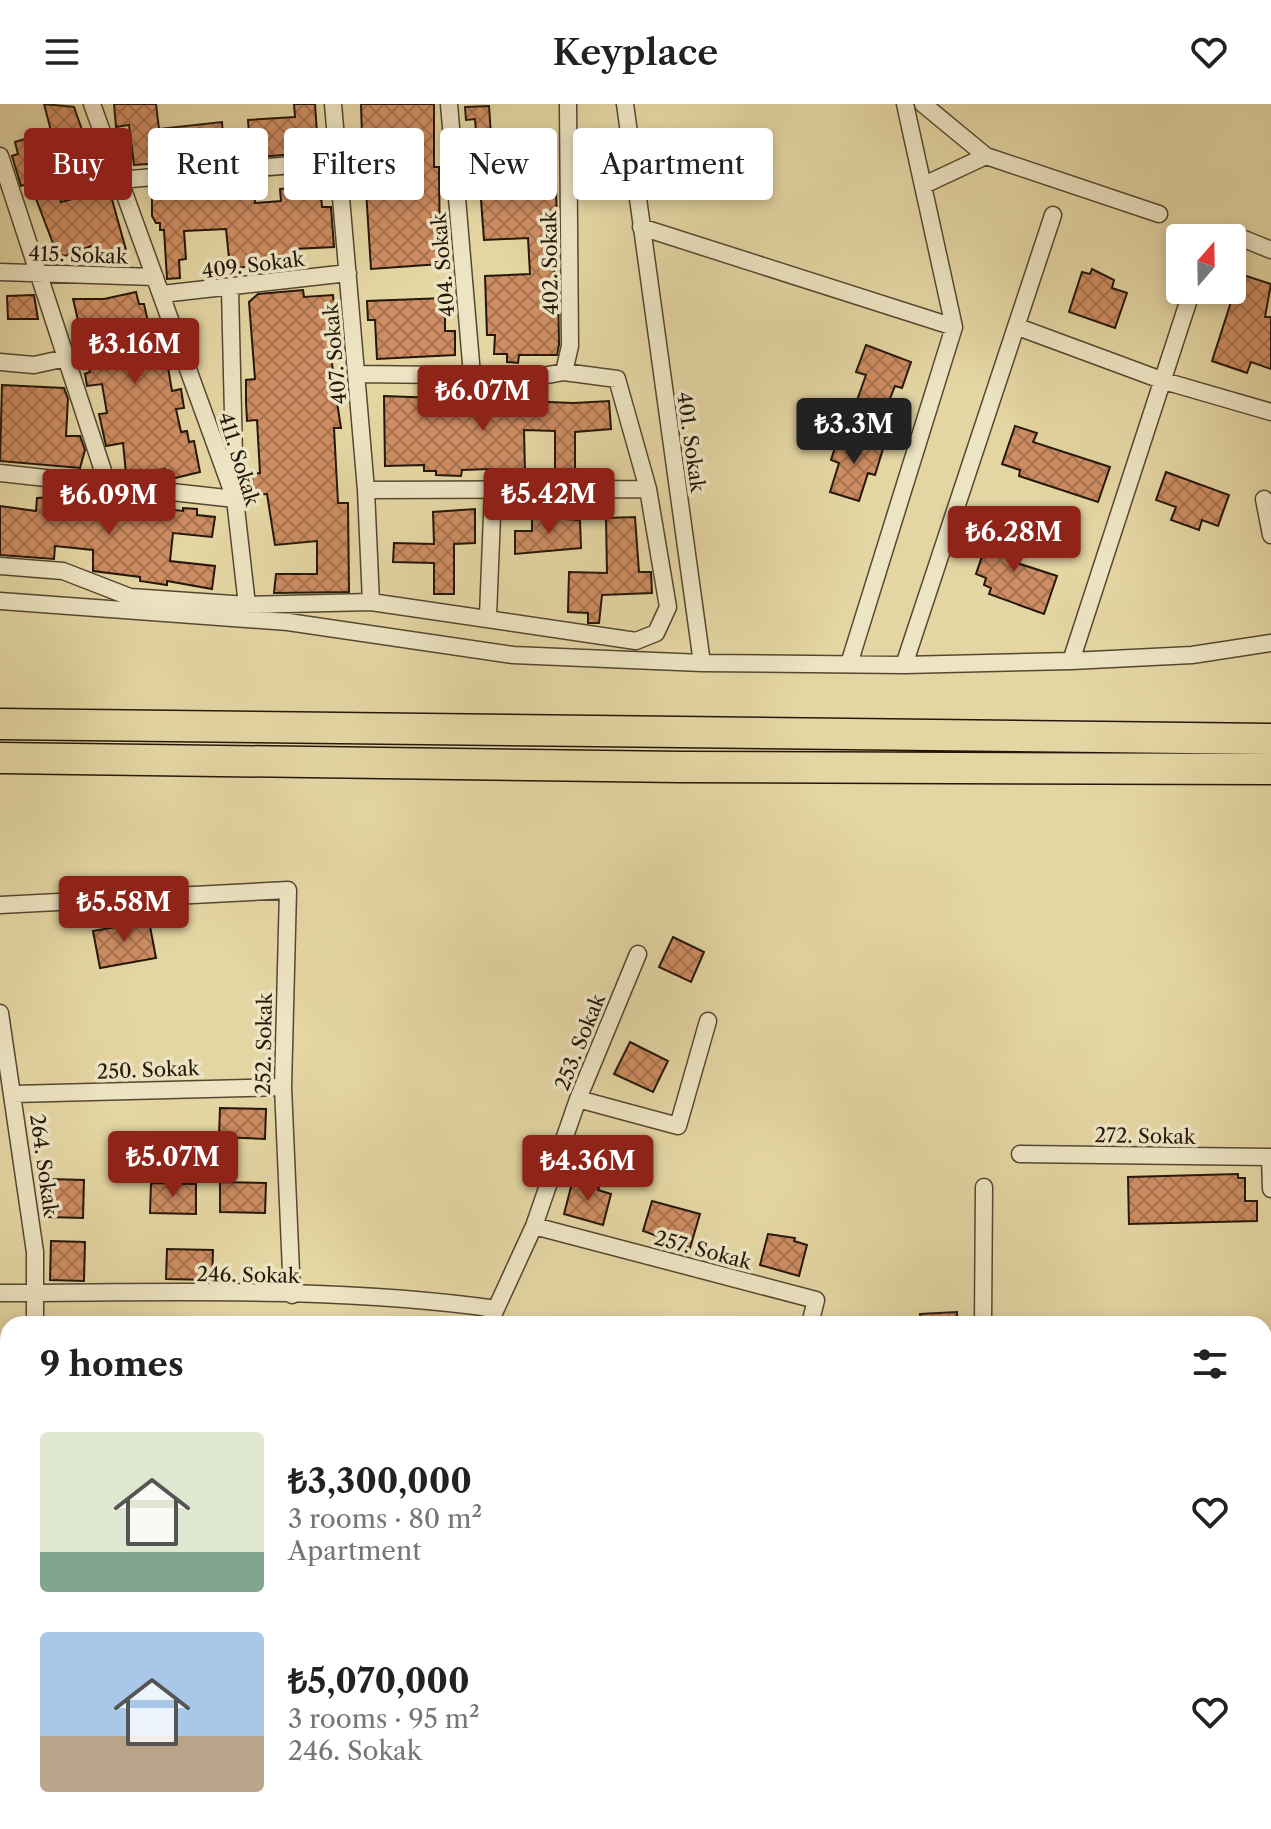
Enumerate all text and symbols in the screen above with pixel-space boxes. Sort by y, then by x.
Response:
icon: menu [40,30,84,74]
text: Keyplace [553,30,718,74]
icon: heart [1187,30,1231,74]
chip: Buy [24,128,132,200]
chip: Rent [148,128,268,200]
chip: Filters [284,128,424,200]
chip: New [440,128,557,200]
chip: Apartment [573,128,773,200]
street label: 402. Sokak [537,209,563,315]
street label: 404. Sokak [426,211,459,318]
north arrow [1166,224,1246,304]
map controls [1166,224,1246,304]
street label: 415. Sokak [28,241,129,269]
street label: 409. Sokak [200,247,307,283]
street label: 407. Sokak [319,301,351,405]
pin: ₺3.16M [70,318,200,386]
text: ₺3.16M [89,328,181,360]
pin: ₺6.07M [418,365,548,433]
text: ₺6.07M [435,375,531,407]
street label: 401. Sokak [672,390,710,495]
pin: ₺3.3M [798,398,910,466]
text: ₺3.3M [814,408,894,440]
street label: 411. Sokak [213,409,265,510]
pin: ₺5.42M [484,468,614,536]
pin: ₺6.09M [44,469,174,537]
text: ₺5.42M [502,478,596,510]
text: ₺6.09M [61,479,157,511]
pin: ₺6.28M [949,506,1079,574]
text: ₺6.28M [966,516,1062,548]
pin: ₺5.58M [59,876,189,944]
text: ₺5.58M [77,886,171,918]
street label: 253. Sokak [550,989,611,1094]
street label: 252. Sokak [251,991,277,1095]
street label: 250. Sokak [96,1056,201,1084]
street label: 264. Sokak [25,1112,63,1219]
street label: 272. Sokak [1094,1123,1197,1149]
pin: ₺5.07M [108,1131,238,1199]
pin: ₺4.36M [523,1135,653,1203]
text: ₺5.07M [126,1141,220,1173]
text: ₺4.36M [540,1145,636,1177]
street label: 257. Sokak [652,1226,755,1275]
street label: 246. Sokak [196,1262,301,1288]
icon: filters [1188,1342,1232,1386]
text: 9 homes [40,1343,184,1385]
text: ₺3,300,000 [288,1460,472,1502]
icon: home [104,1464,200,1560]
icon: heart [1188,1490,1232,1534]
text: 3 rooms · 80 m² [288,1503,482,1535]
text: Apartment [288,1535,421,1567]
text: ₺5,070,000 [288,1660,470,1702]
icon: home [104,1664,200,1760]
icon: heart [1188,1690,1232,1734]
text: 3 rooms · 95 m² [288,1703,480,1735]
text: 246. Sokak [288,1735,422,1767]

